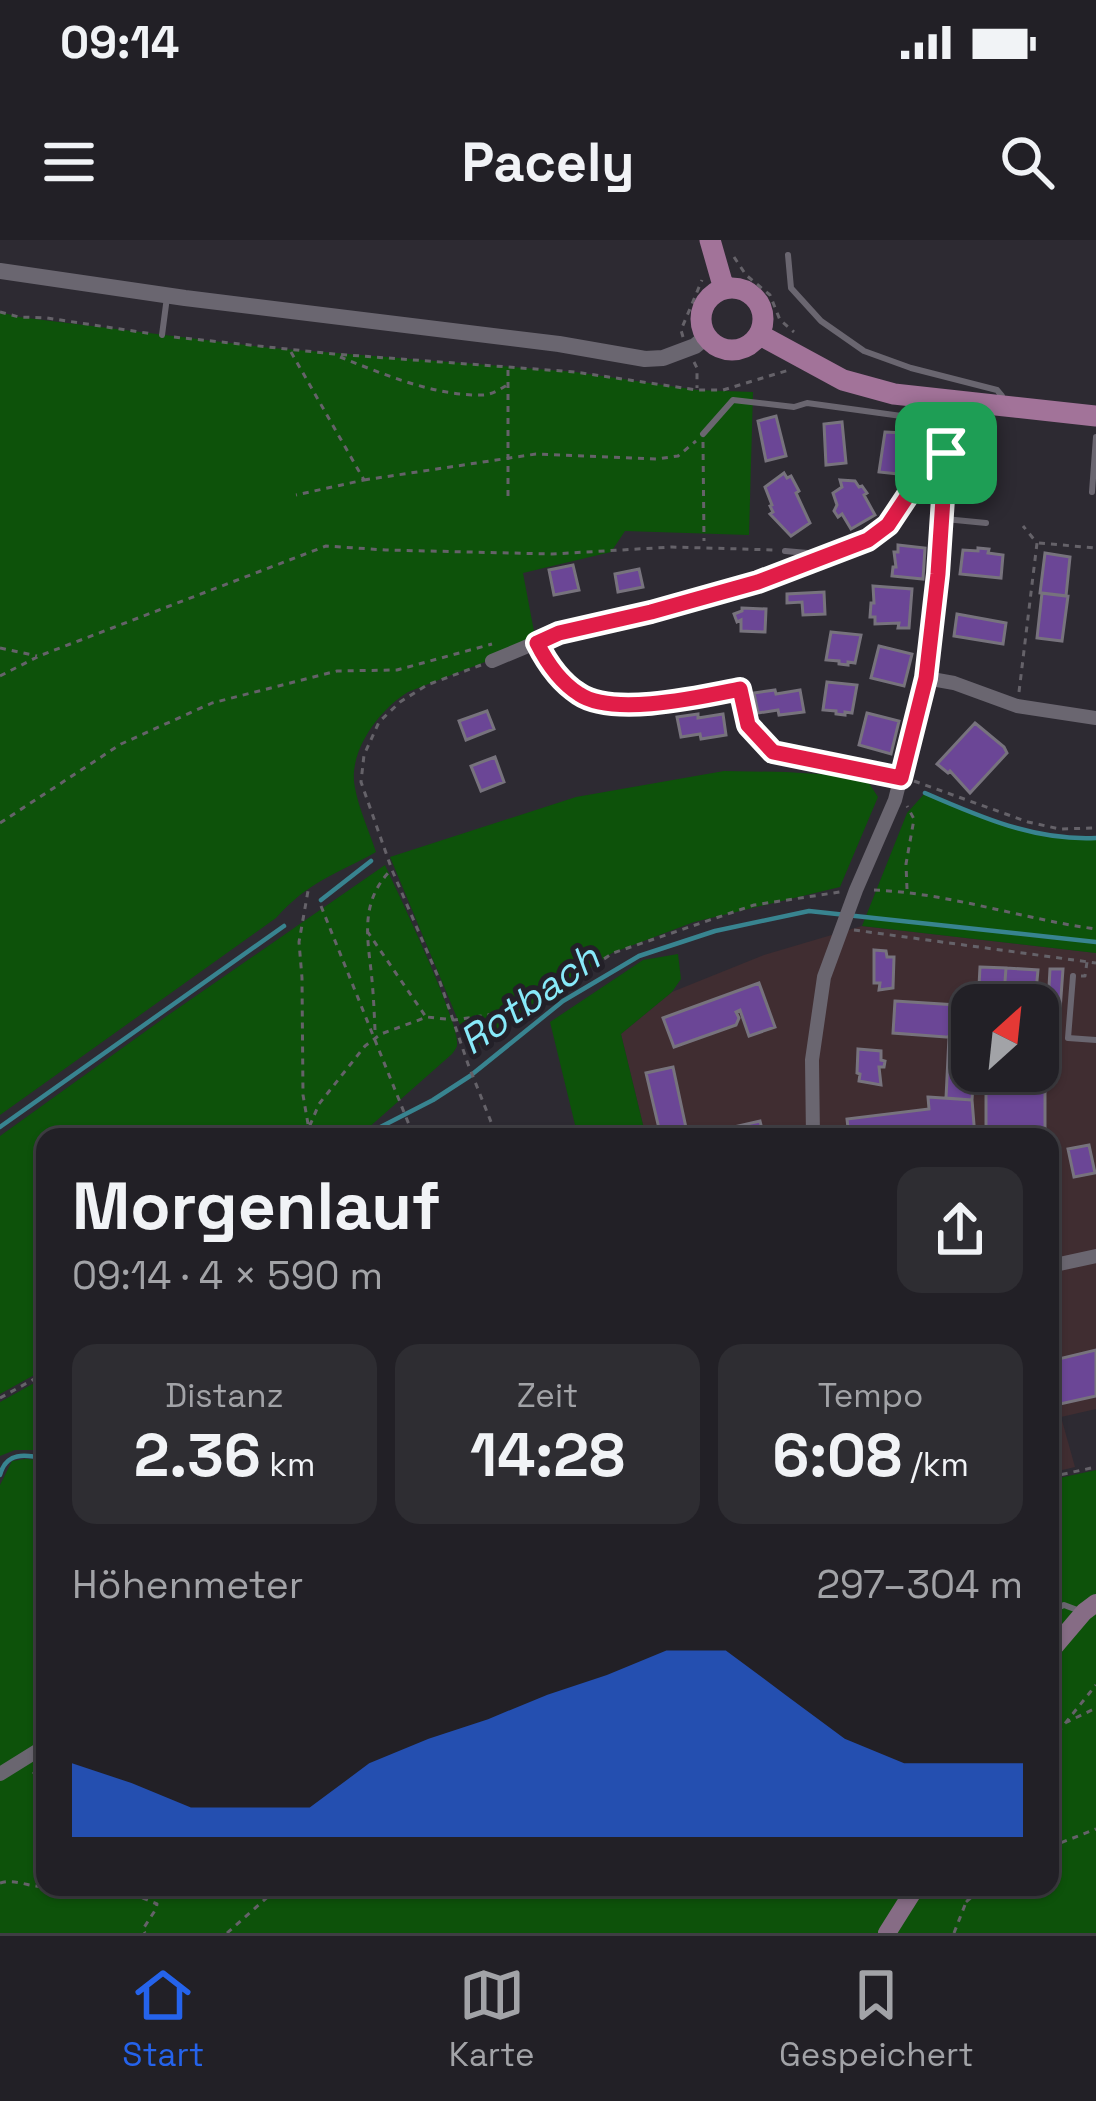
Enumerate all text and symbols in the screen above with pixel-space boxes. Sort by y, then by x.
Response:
text: 09:14 [60,14,179,71]
text: Pacely [461,128,635,197]
icon: menu [36,129,102,195]
icon: search [994,129,1060,195]
pin [895,402,997,504]
icon: arrive [913,420,979,486]
water label: Rotbach [449,932,610,1065]
north arrow [951,984,1059,1092]
map controls [951,984,1059,1092]
text: Morgenlauf [72,1164,441,1248]
button: share [897,1167,1023,1293]
text: 09:14 · 4 × 590 m [72,1251,383,1300]
text: Distanz [165,1375,284,1417]
text: Zeit [517,1375,578,1417]
text: Tempo [818,1375,923,1417]
text: 2.36 [134,1417,261,1494]
text: 14:28 [470,1417,625,1494]
text: 6:08 [772,1417,902,1494]
text: km [261,1444,315,1486]
text: /km [902,1444,969,1486]
text: Höhenmeter [72,1560,303,1609]
text: 297–304 m [817,1560,1023,1609]
tab: Start [122,1962,204,2076]
tab: Karte [449,1962,534,2076]
tab: Gespeichert [779,1962,974,2076]

